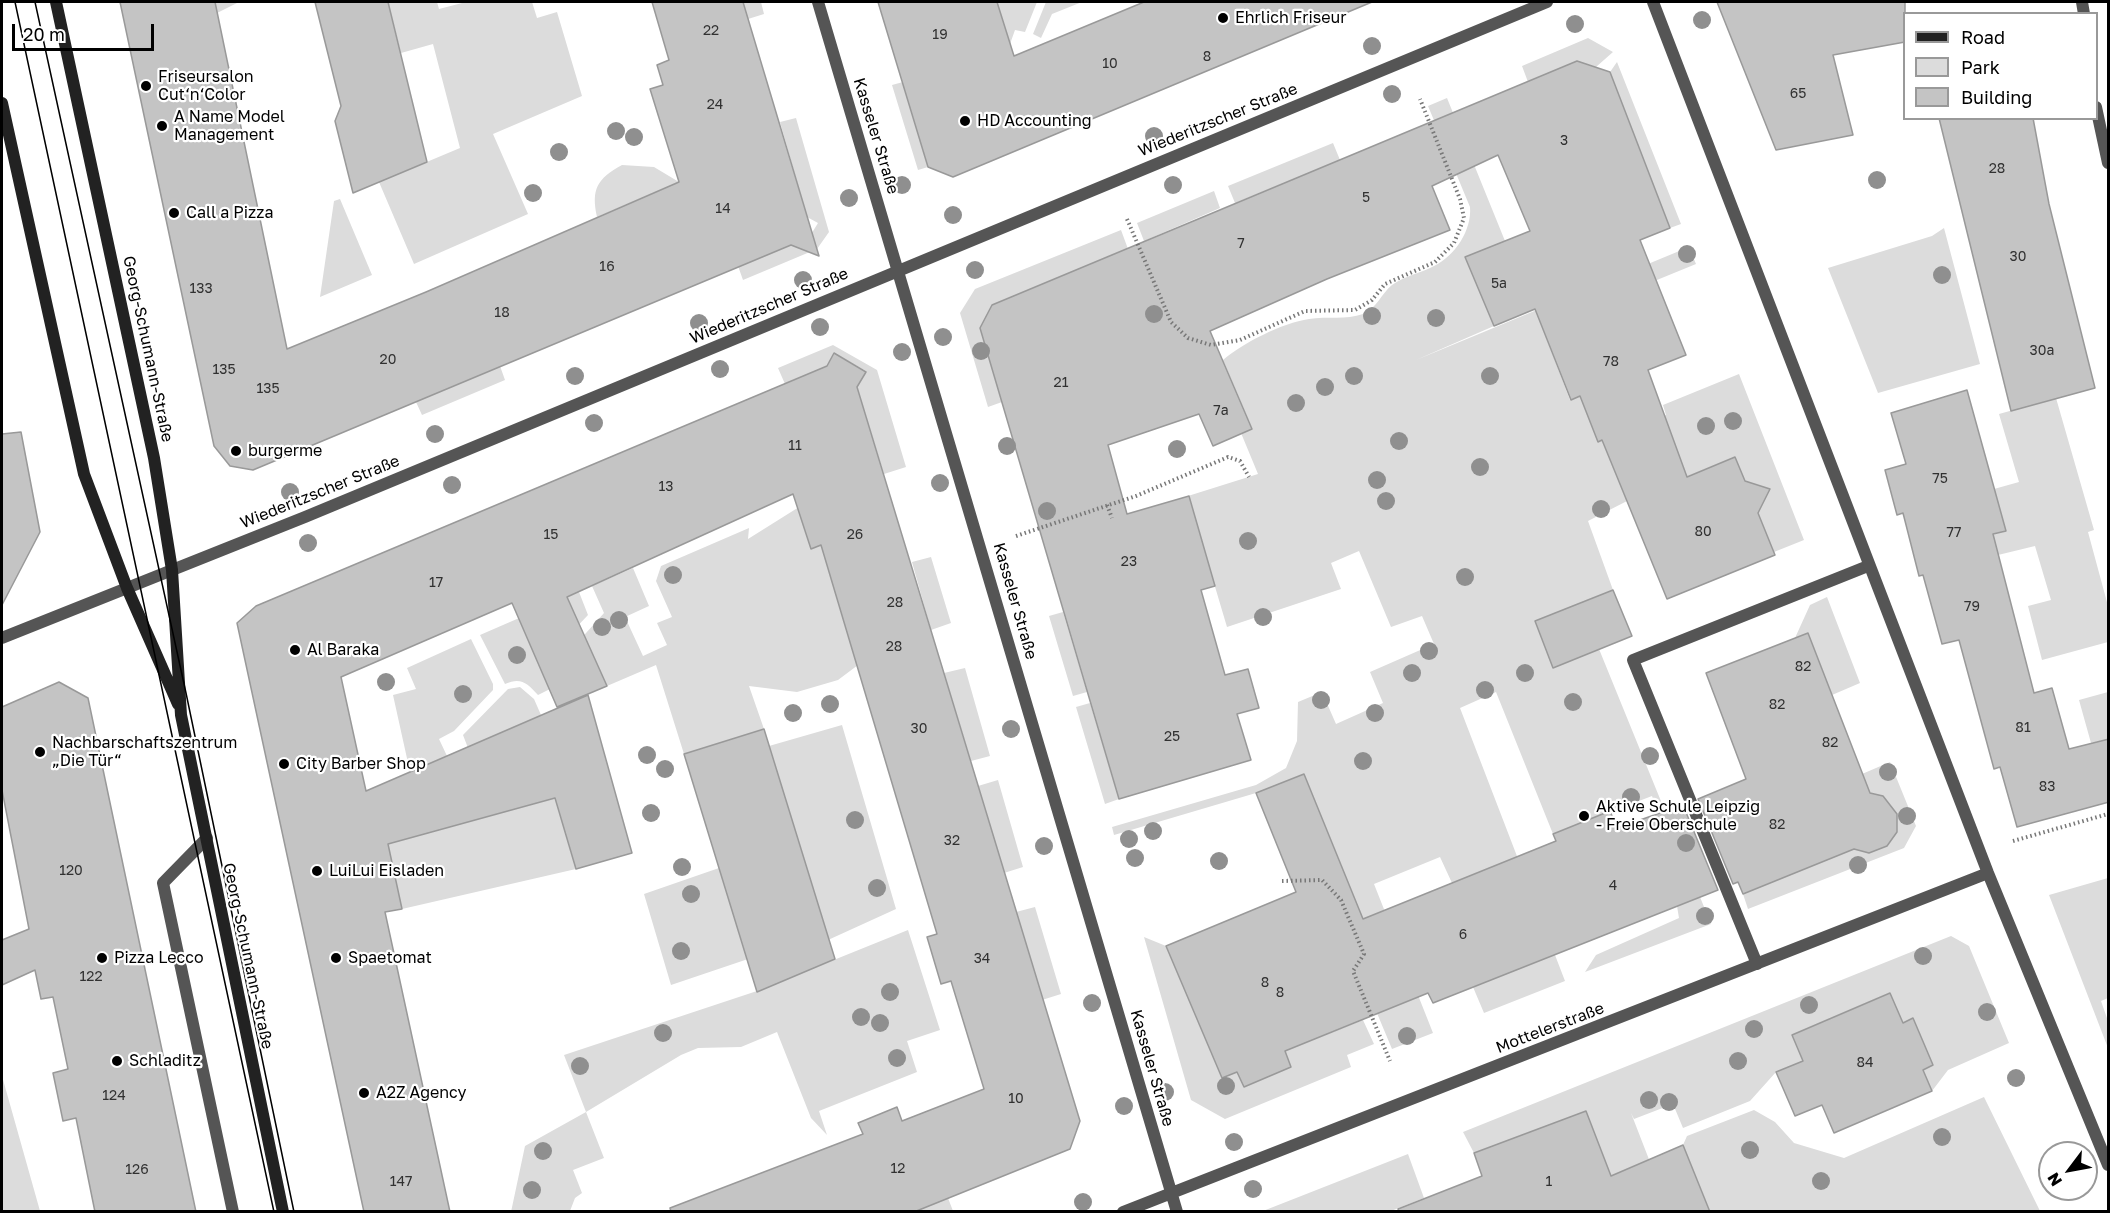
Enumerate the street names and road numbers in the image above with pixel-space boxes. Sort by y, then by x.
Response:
street label: Kasseler Straße [849,76,903,196]
street label: Wiederitzscher Straße [1136,79,1300,161]
street label: Georg-Schumann-Straße [119,254,177,444]
street label: Wiederitzscher Straße [687,264,851,348]
street label: Wiederitzscher Straße [238,451,402,533]
street label: Kasseler Straße [989,540,1041,662]
street label: Georg-Schumann-Straße [219,861,277,1051]
street label: Mottelerstraße [1493,999,1607,1057]
street label: Kasseler Straße [1126,1007,1178,1129]

